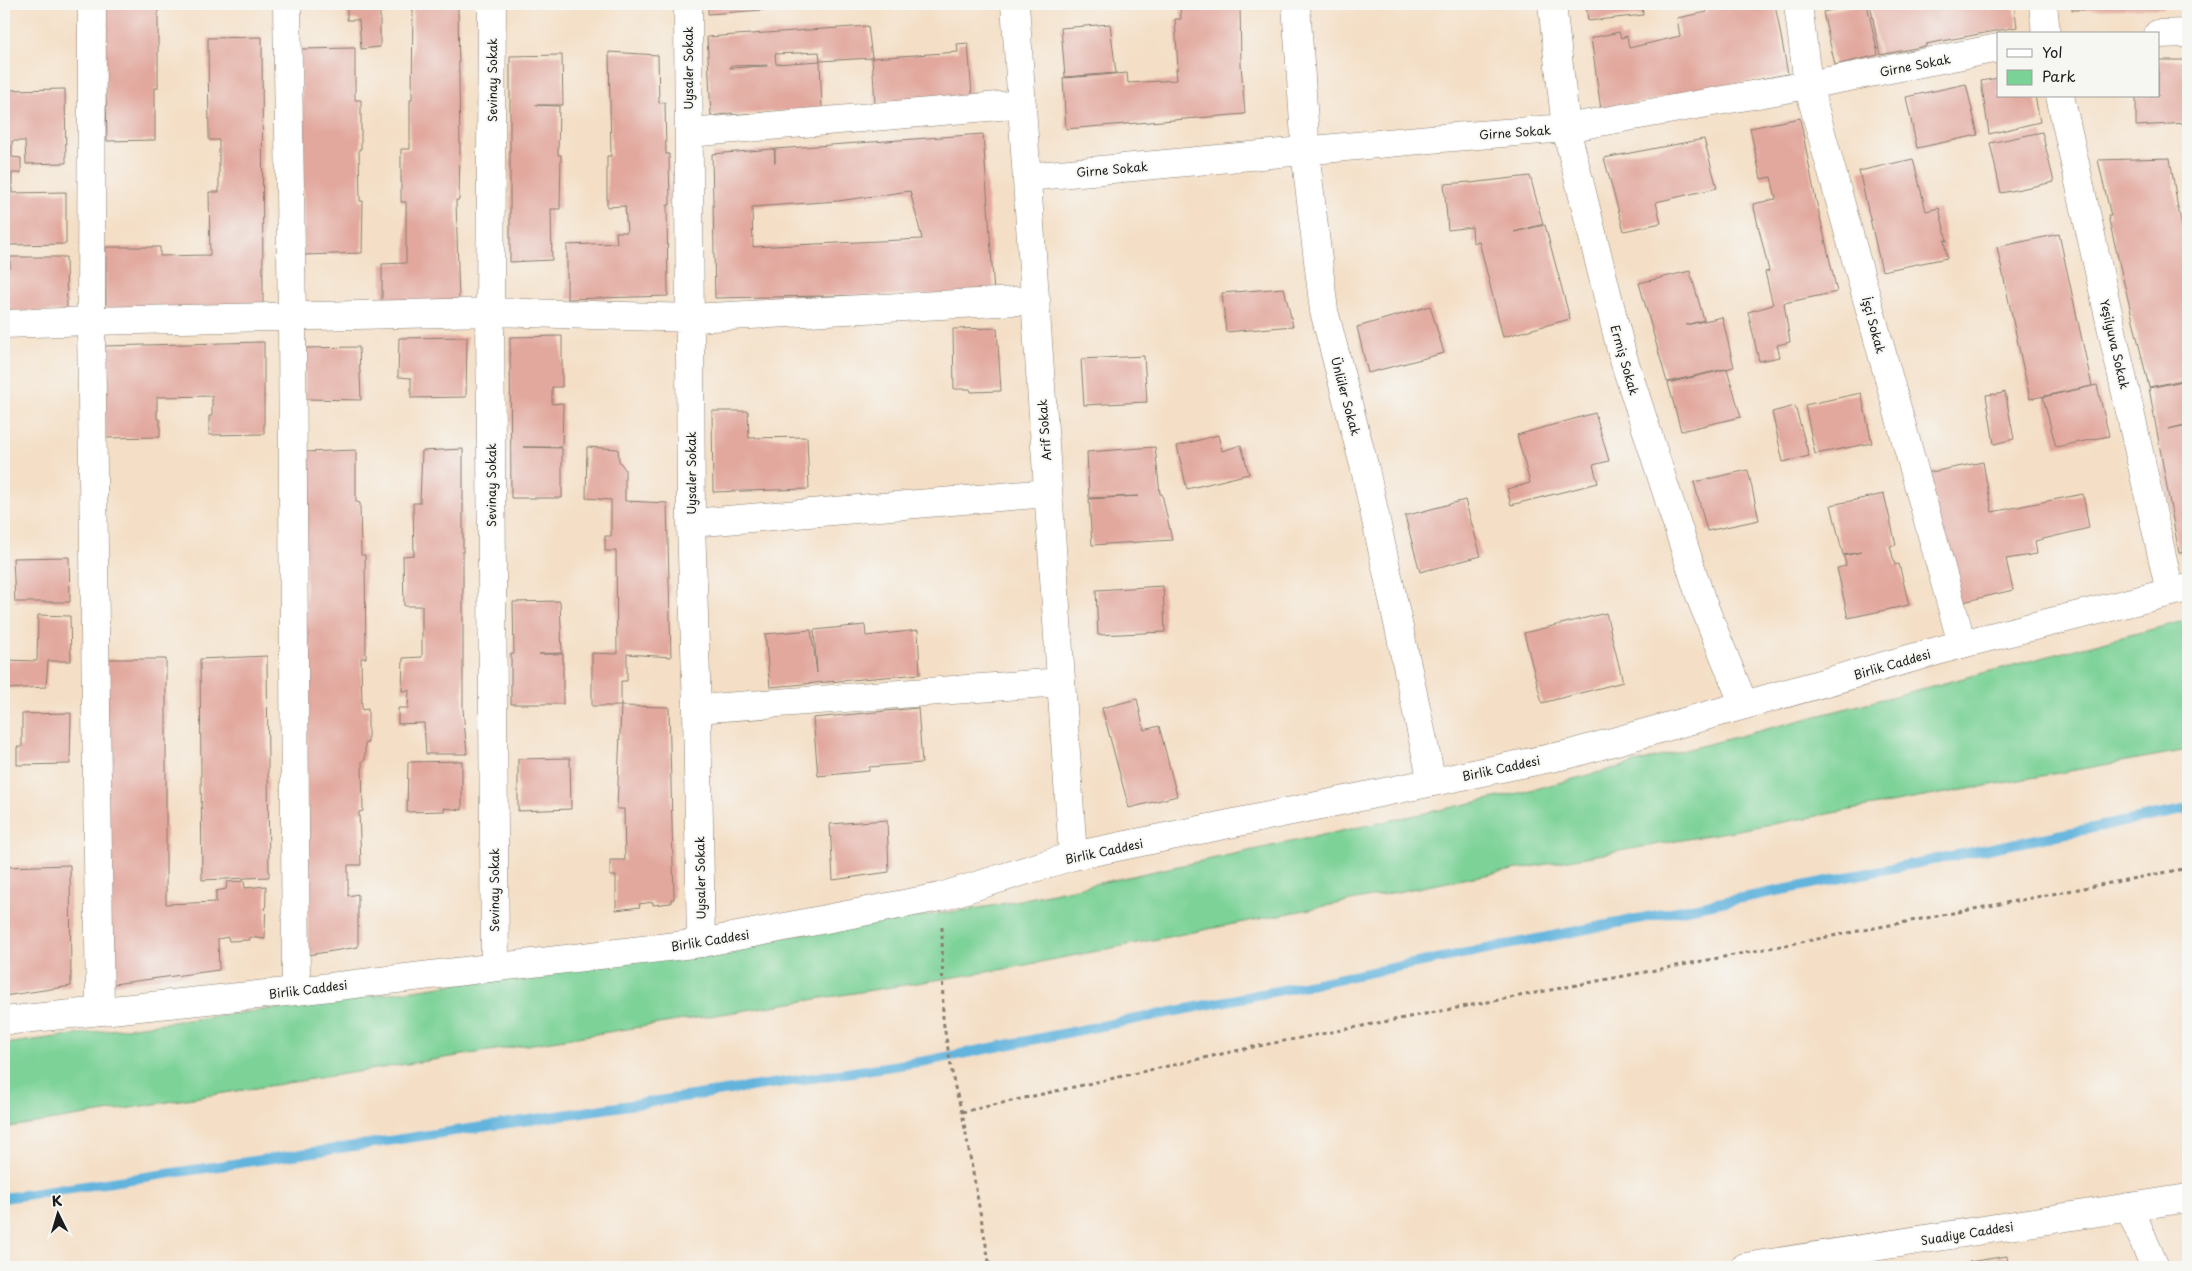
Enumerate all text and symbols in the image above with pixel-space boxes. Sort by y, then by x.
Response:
street label: Uysaler Sokak [679,26,697,110]
legend [1997,32,2160,98]
street label: Sevinay Sokak [483,38,501,122]
text: Yol [2042,40,2063,63]
street label: Girne Sokak [1878,49,1952,81]
text: Park [2042,64,2076,87]
street label: Girne Sokak [1479,121,1552,143]
street label: Girne Sokak [1075,157,1149,181]
street label: İşçi Sokak [1858,295,1890,356]
street label: Yeşilyuva Sokak [2096,297,2134,391]
street label: Ermiş Sokak [1606,323,1644,397]
street label: Ünlüler Sokak [1327,355,1365,438]
street label: Arif Sokak [1033,399,1055,461]
street label: Uysaler Sokak [682,431,700,515]
street label: Sevinay Sokak [482,443,500,527]
street label: Birlik Caddesi [1851,644,1933,684]
street label: Birlik Caddesi [1460,751,1542,785]
street label: Birlik Caddesi [1063,834,1145,868]
street label: Uysaler Sokak [690,836,710,920]
street label: Sevinay Sokak [485,848,503,932]
street label: Birlik Caddesi [670,925,750,955]
street label: Birlik Caddesi [268,975,348,1003]
north arrow [32,1188,82,1238]
text: K [51,1190,63,1211]
street label: Suadiye Caddesi [1919,1217,2015,1249]

